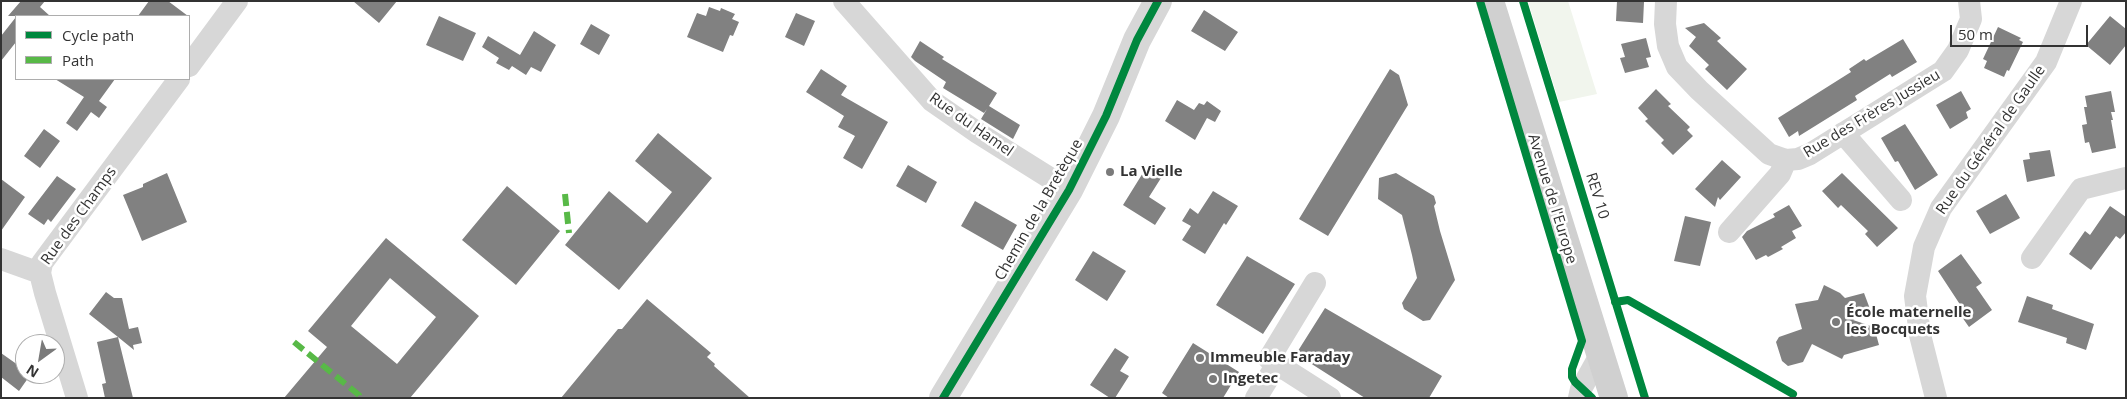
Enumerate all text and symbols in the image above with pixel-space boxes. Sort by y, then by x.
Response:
legend [15,15,190,80]
scale bar [1952,15,2090,47]
text: 50 m [1958,24,1993,44]
text: Cycle path [62,25,134,45]
text: Path [62,50,94,70]
street label: Rue du Général de Gaulle [1933,62,2049,218]
street label: Rue des Frères Jussieu [1800,66,1944,162]
street label: Rue du Hamel [925,89,1017,161]
street label: Avenue de l'Europe [1524,132,1580,266]
street label: Chemin de la Bretèque [991,136,1087,284]
place label: La Vielle [1120,163,1183,181]
street label: Rue des Champs [37,164,121,268]
marker: La Vielle [1104,166,1116,178]
street label: REV 10 [1581,171,1613,221]
place label: École maternelle les Bocquets [1846,304,1971,339]
marker: École maternelle les Bocquets [1830,316,1842,328]
north arrow [15,334,65,384]
place label: Immeuble Faraday [1210,349,1350,367]
marker: Immeuble Faraday [1194,352,1206,364]
text: N [22,360,42,382]
place label: Ingetec [1223,370,1278,388]
marker: Ingetec [1207,373,1219,385]

